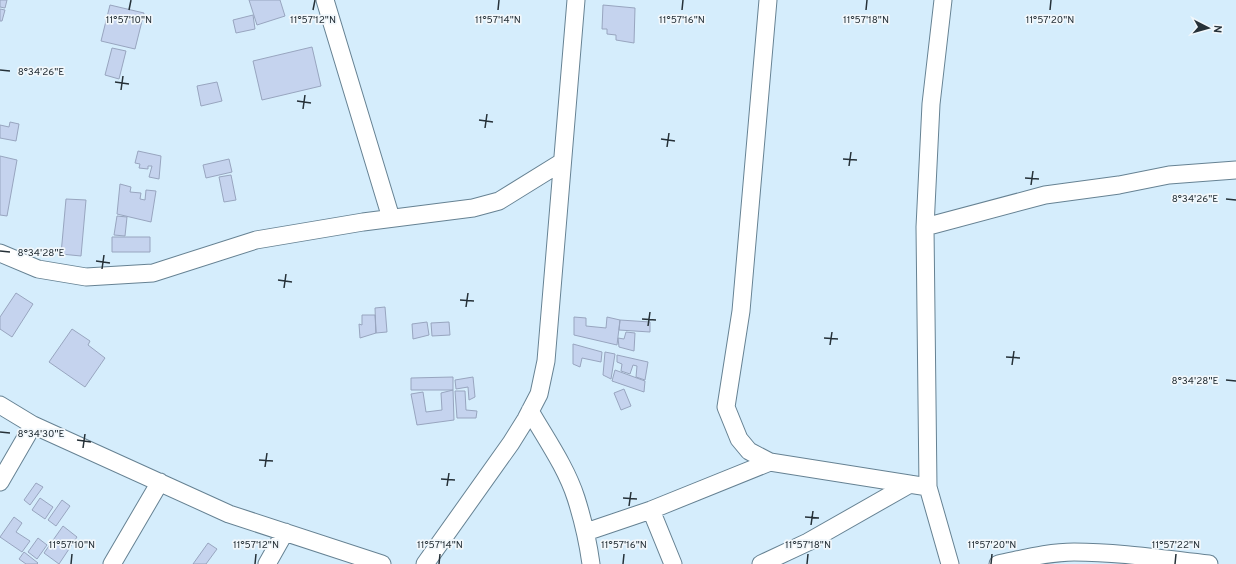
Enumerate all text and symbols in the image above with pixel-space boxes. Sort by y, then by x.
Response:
north arrow [1188,8,1228,48]
text: 11°57'10"N [106,14,152,27]
text: 11°57'12"N [290,14,336,27]
text: 11°57'14"N [475,14,521,27]
text: 11°57'16"N [659,14,705,27]
text: 11°57'18"N [843,14,889,27]
text: 11°57'20"N [1026,14,1074,27]
text: N [1210,24,1224,34]
text: 8°34'26"E [18,66,64,79]
text: 8°34'26"E [1172,193,1218,206]
text: 8°34'28"E [18,247,64,260]
text: 8°34'28"E [1172,375,1218,388]
text: 8°34'30"E [18,428,64,441]
text: 11°57'10"N [49,539,95,552]
text: 11°57'12"N [233,539,279,552]
text: 11°57'14"N [417,539,463,552]
text: 11°57'16"N [601,539,647,552]
text: 11°57'18"N [785,539,831,552]
text: 11°57'20"N [968,539,1016,552]
text: 11°57'22"N [1152,539,1200,552]

